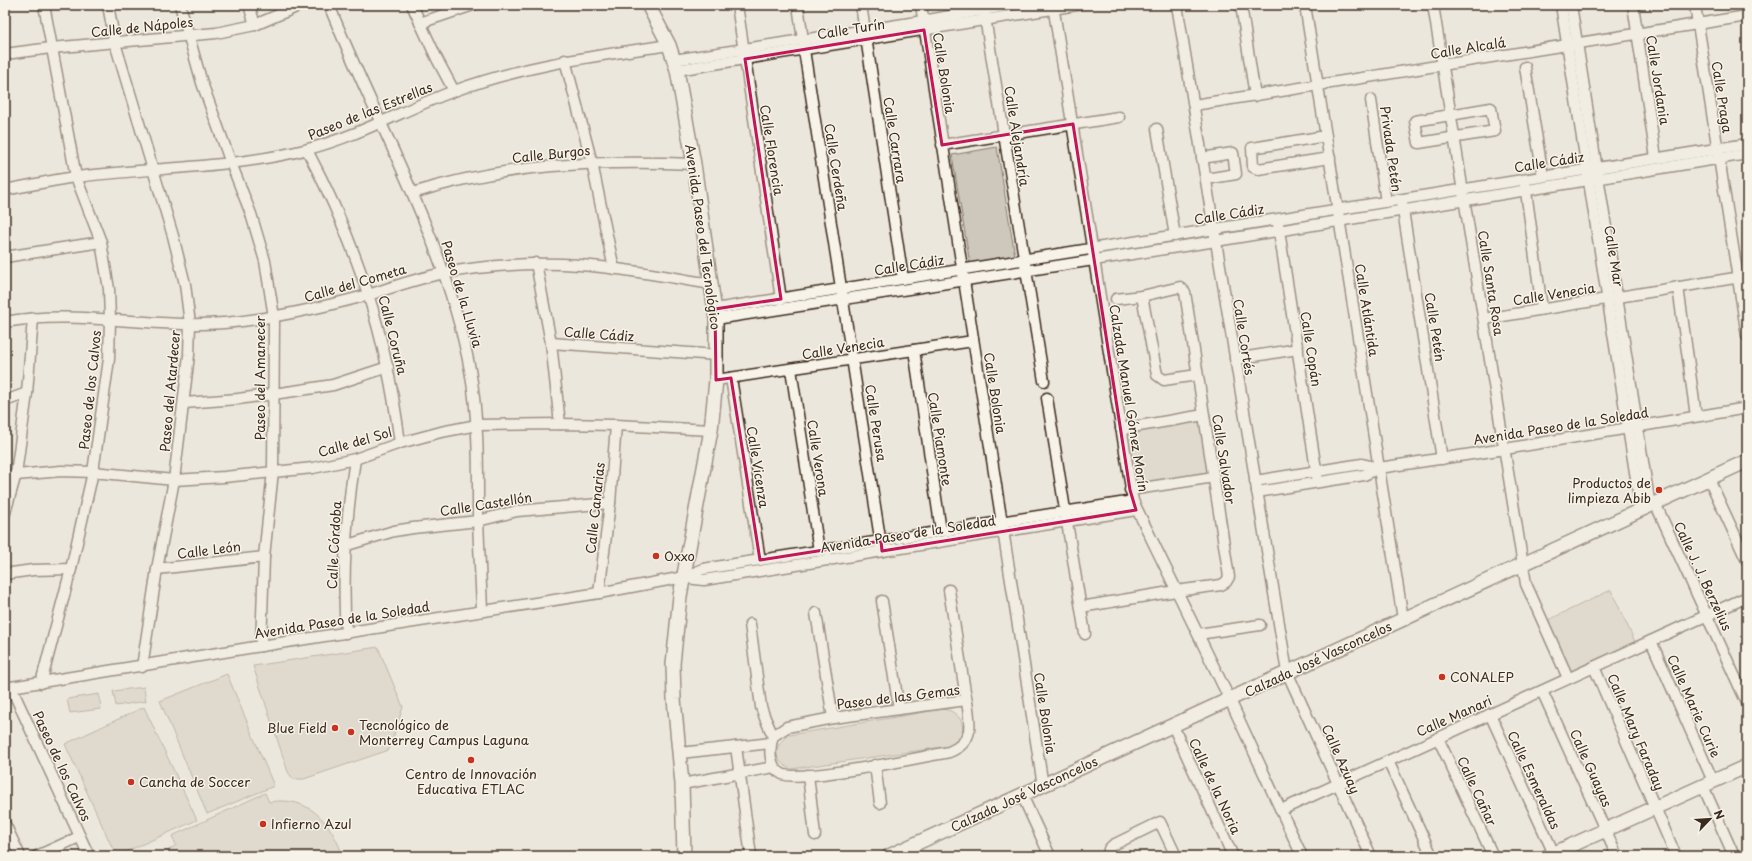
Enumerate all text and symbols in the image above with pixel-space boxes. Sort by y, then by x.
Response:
street label: Calle de Nápoles [90,12,194,41]
street label: Calle Turín [816,14,886,43]
street label: Calle Bolonia [929,31,960,115]
street label: Calle Alcalá [1429,32,1508,63]
street label: Calle Jordania [1642,34,1675,126]
street label: Calle Praga [1707,60,1738,135]
street label: Paseo de las Estrellas [305,77,435,144]
street label: Calle Alejandría [1000,84,1035,188]
street label: Calle Carrara [879,95,912,185]
street label: Calle Florencia [756,103,789,197]
street label: Privada Petén [1376,105,1407,193]
street label: Calle Cerdeña [820,122,853,213]
street label: Calle Burgos [511,140,591,167]
street label: Avenida Paseo del Tecnológico [681,143,726,331]
street label: Calle Cádiz [1513,147,1585,176]
street label: Calle Cádiz [1193,199,1265,228]
street label: Calle Mar [1600,224,1629,288]
street label: Calle Santa Rosa [1474,229,1509,338]
street label: Paseo de la Lluvia [437,238,488,351]
street label: Calle Cádiz [873,250,945,279]
street label: Calle del Cometa [302,259,409,306]
street label: Calle Atlántida [1351,262,1384,358]
street label: Calle Venecia [1511,278,1596,309]
street label: Calle Petén [1421,291,1450,363]
street label: Calle Coruña [374,293,413,377]
street label: Calle Cortés [1229,297,1260,376]
street label: Calzada Manuel Gómez Morín [1105,303,1154,493]
street label: Calle Copán [1296,310,1327,388]
street label: Paseo del Amanecer [250,315,269,440]
street label: Calle Cádiz [563,322,635,345]
street label: Paseo del Atardecer [155,328,184,453]
street label: Paseo de los Calvos [74,329,105,451]
street label: Calle Venecia [800,332,885,363]
street label: Calle Bolonia [980,351,1011,435]
street label: Calle Perusa [861,383,892,464]
street label: Calle Piamonte [924,391,957,487]
street label: Avenida Paseo de la Soledad [1472,402,1650,449]
street label: Calle Salvador [1208,413,1241,505]
street label: Calle Verona [803,418,834,499]
street label: Calle del Sol [316,422,394,461]
street label: Calle Vicenza [743,425,774,510]
street label: Calle Canarias [580,461,609,555]
place label: Productos de limpieza Abib [1568,473,1651,507]
marker: Productos de limpieza Abib [1654,485,1664,495]
street label: Calle Castellón [438,487,533,520]
street label: Calle Córdoba [322,499,345,590]
street label: Avenida Paseo de la Soledad [819,510,997,557]
street label: Calle J. J. Berzelius [1670,518,1737,634]
street label: Calle León [176,536,242,563]
place label: Oxxo [664,546,695,565]
marker: Oxxo [651,551,661,561]
street label: Avenida Paseo de la Soledad [253,596,431,643]
street label: Calzada José Vasconcelos [1241,616,1395,701]
street label: Calle Marie Curie [1663,651,1726,760]
place label: CONALEP [1450,667,1514,686]
street label: Calle Mary Faraday [1603,670,1670,793]
street label: Calle Bolonia [1030,671,1061,755]
marker: CONALEP [1437,672,1447,682]
street label: Paseo de las Gemas [835,679,961,714]
street label: Calle Manari [1413,690,1495,741]
street label: Paseo de los Calvos [29,707,96,824]
place label: Tecnológico de Monterrey Campus Laguna [359,715,530,749]
place label: Blue Field [267,718,327,737]
street label: Calle Azuay [1318,721,1365,797]
marker: Blue Field [330,723,340,733]
street label: Calle Guayas [1566,726,1617,810]
marker: Tecnológico de Monterrey Campus Laguna [346,727,356,737]
street label: Calle Esmeraldas [1503,727,1566,832]
street label: Calle de la Noria [1185,735,1246,838]
street label: Calzada José Vasconcelos [947,751,1101,836]
street label: Calle Cañar [1453,753,1502,829]
marker: Centro de Innovación Educativa ETLAC [466,755,476,765]
place label: Centro de Innovación Educativa ETLAC [405,764,537,798]
place label: Cancha de Soccer [139,772,251,791]
marker: Cancha de Soccer [126,777,136,787]
north arrow [1690,799,1730,839]
text: N [1710,807,1729,822]
place label: Infierno Azul [271,814,352,833]
marker: Infierno Azul [258,819,268,829]

